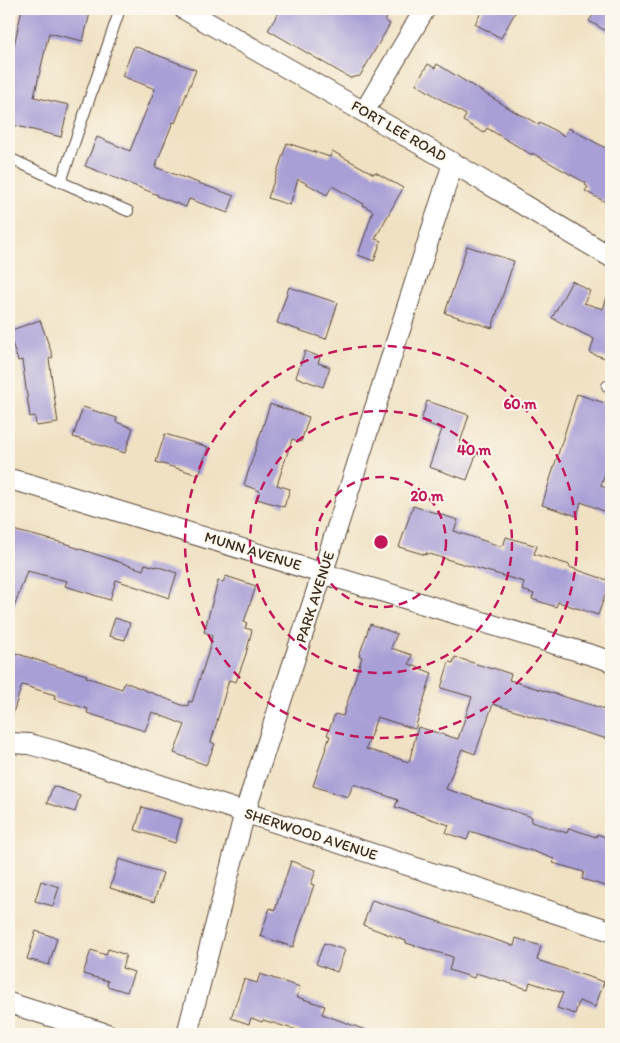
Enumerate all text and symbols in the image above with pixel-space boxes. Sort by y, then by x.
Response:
street label: FORT LEE ROAD [348,96,450,166]
text: 60 m [503,395,537,413]
text: 40 m [457,441,492,459]
text: 20 m [410,487,444,505]
street label: MUNN AVENUE [202,528,304,574]
centre of rings [372,533,390,551]
street label: PARK AVENUE [292,549,338,645]
street label: SHERWOOD AVENUE [242,804,380,864]

